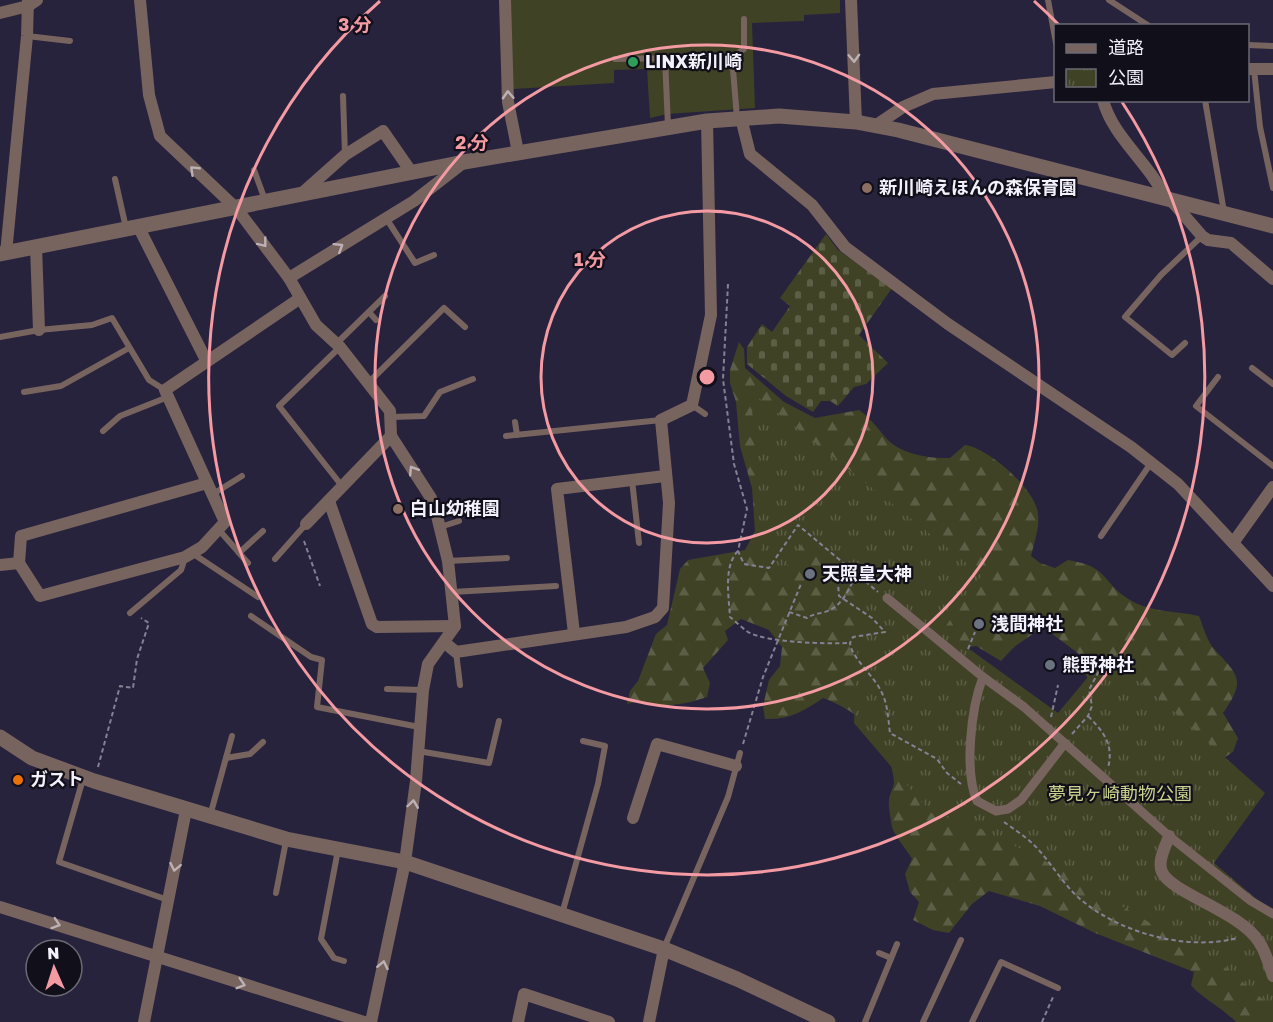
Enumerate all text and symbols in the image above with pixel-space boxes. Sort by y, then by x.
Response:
text: 3 分 [338,13,372,35]
legend [1054,24,1249,102]
text: 道路 [1108,36,1144,58]
place label: LINX新川崎 [645,50,742,72]
one-way arrow [847,54,860,63]
marker: LINX新川崎 [626,55,640,69]
text: 公園 [1108,66,1144,88]
one-way arrow [502,90,515,99]
text: 2 分 [455,131,489,153]
one-way arrow [190,166,200,177]
place label: 新川崎えほんの森保育園 [879,176,1077,198]
marker: 新川崎えほんの森保育園 [860,181,874,195]
one-way arrow [256,237,267,248]
one-way arrow [333,242,343,254]
text: 1 分 [574,248,606,270]
centre of rings [697,367,717,387]
one-way arrow [408,466,420,476]
place label: 白山幼稚園 [410,497,500,519]
marker: 白山幼稚園 [391,502,405,516]
place label: 天照皇大神 [822,562,912,584]
marker: 天照皇大神 [803,567,817,581]
place label: 浅間神社 [991,612,1063,634]
marker: 浅間神社 [972,617,986,631]
place label: 熊野神社 [1062,653,1134,675]
marker: 熊野神社 [1043,658,1057,672]
place label: ガスト [30,768,84,790]
marker: ガスト [11,773,25,787]
park label: 夢見ヶ崎動物公園 [1048,782,1192,804]
one-way arrow [406,800,418,809]
one-way arrow [169,862,182,872]
one-way arrow [50,917,61,930]
north arrow [24,938,84,998]
text: N [47,943,60,963]
one-way arrow [376,960,389,970]
one-way arrow [236,976,246,989]

